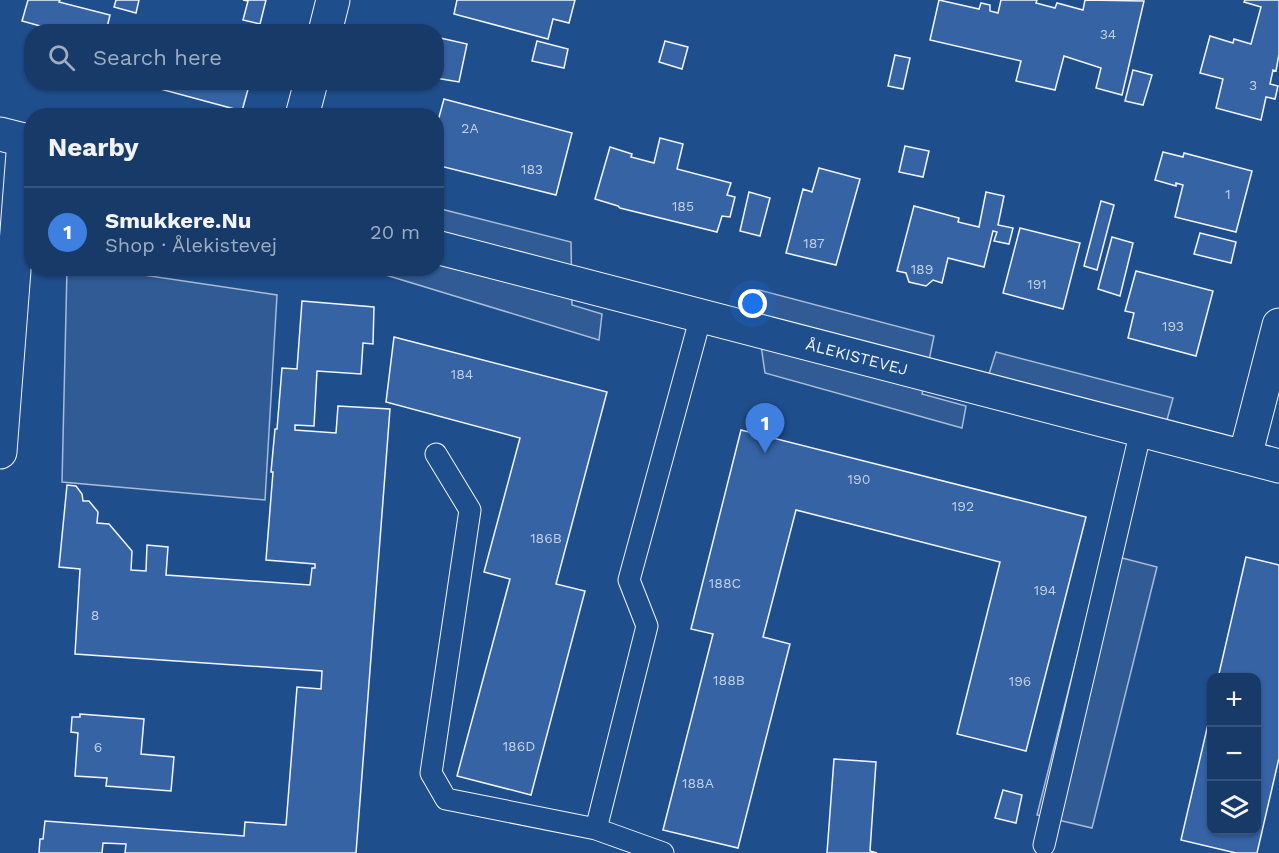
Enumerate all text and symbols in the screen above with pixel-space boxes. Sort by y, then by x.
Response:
search box [24,24,444,90]
house number: 34 [1100,26,1116,42]
icon: search [45,41,78,74]
text: Search here [93,45,222,70]
house number: 3 [1249,77,1257,93]
house number: 2A [461,120,479,136]
text: Nearby [48,132,139,162]
house number: 183 [521,161,543,177]
house number: 1 [1225,186,1231,202]
house number: 185 [672,198,694,214]
text: Smukkere.Nu [105,208,251,233]
text: 1 [63,220,72,244]
text: 20 m [370,220,420,244]
text: Shop · Ålekistevej [105,233,277,257]
house number: 187 [803,235,825,251]
house number: 189 [911,261,933,277]
house number: 191 [1027,276,1047,292]
your location [738,289,767,318]
house number: 193 [1162,318,1184,334]
street label: ÅLEKISTEVEJ [804,334,910,379]
house number: 184 [451,366,473,382]
pin: 1 [746,404,784,453]
house number: 190 [848,471,870,487]
house number: 192 [952,498,974,514]
house number: 186B [530,530,562,546]
house number: 188C [709,575,741,591]
house number: 194 [1034,582,1056,598]
house number: 8 [91,607,99,623]
house number: 188B [713,672,745,688]
house number: 196 [1009,673,1031,689]
map controls [1207,673,1261,835]
button: + [1207,673,1261,727]
button: − [1207,727,1261,781]
house number: 186D [503,738,535,754]
house number: 6 [94,739,102,755]
house number: 188A [682,775,714,791]
button: layers [1207,781,1261,835]

